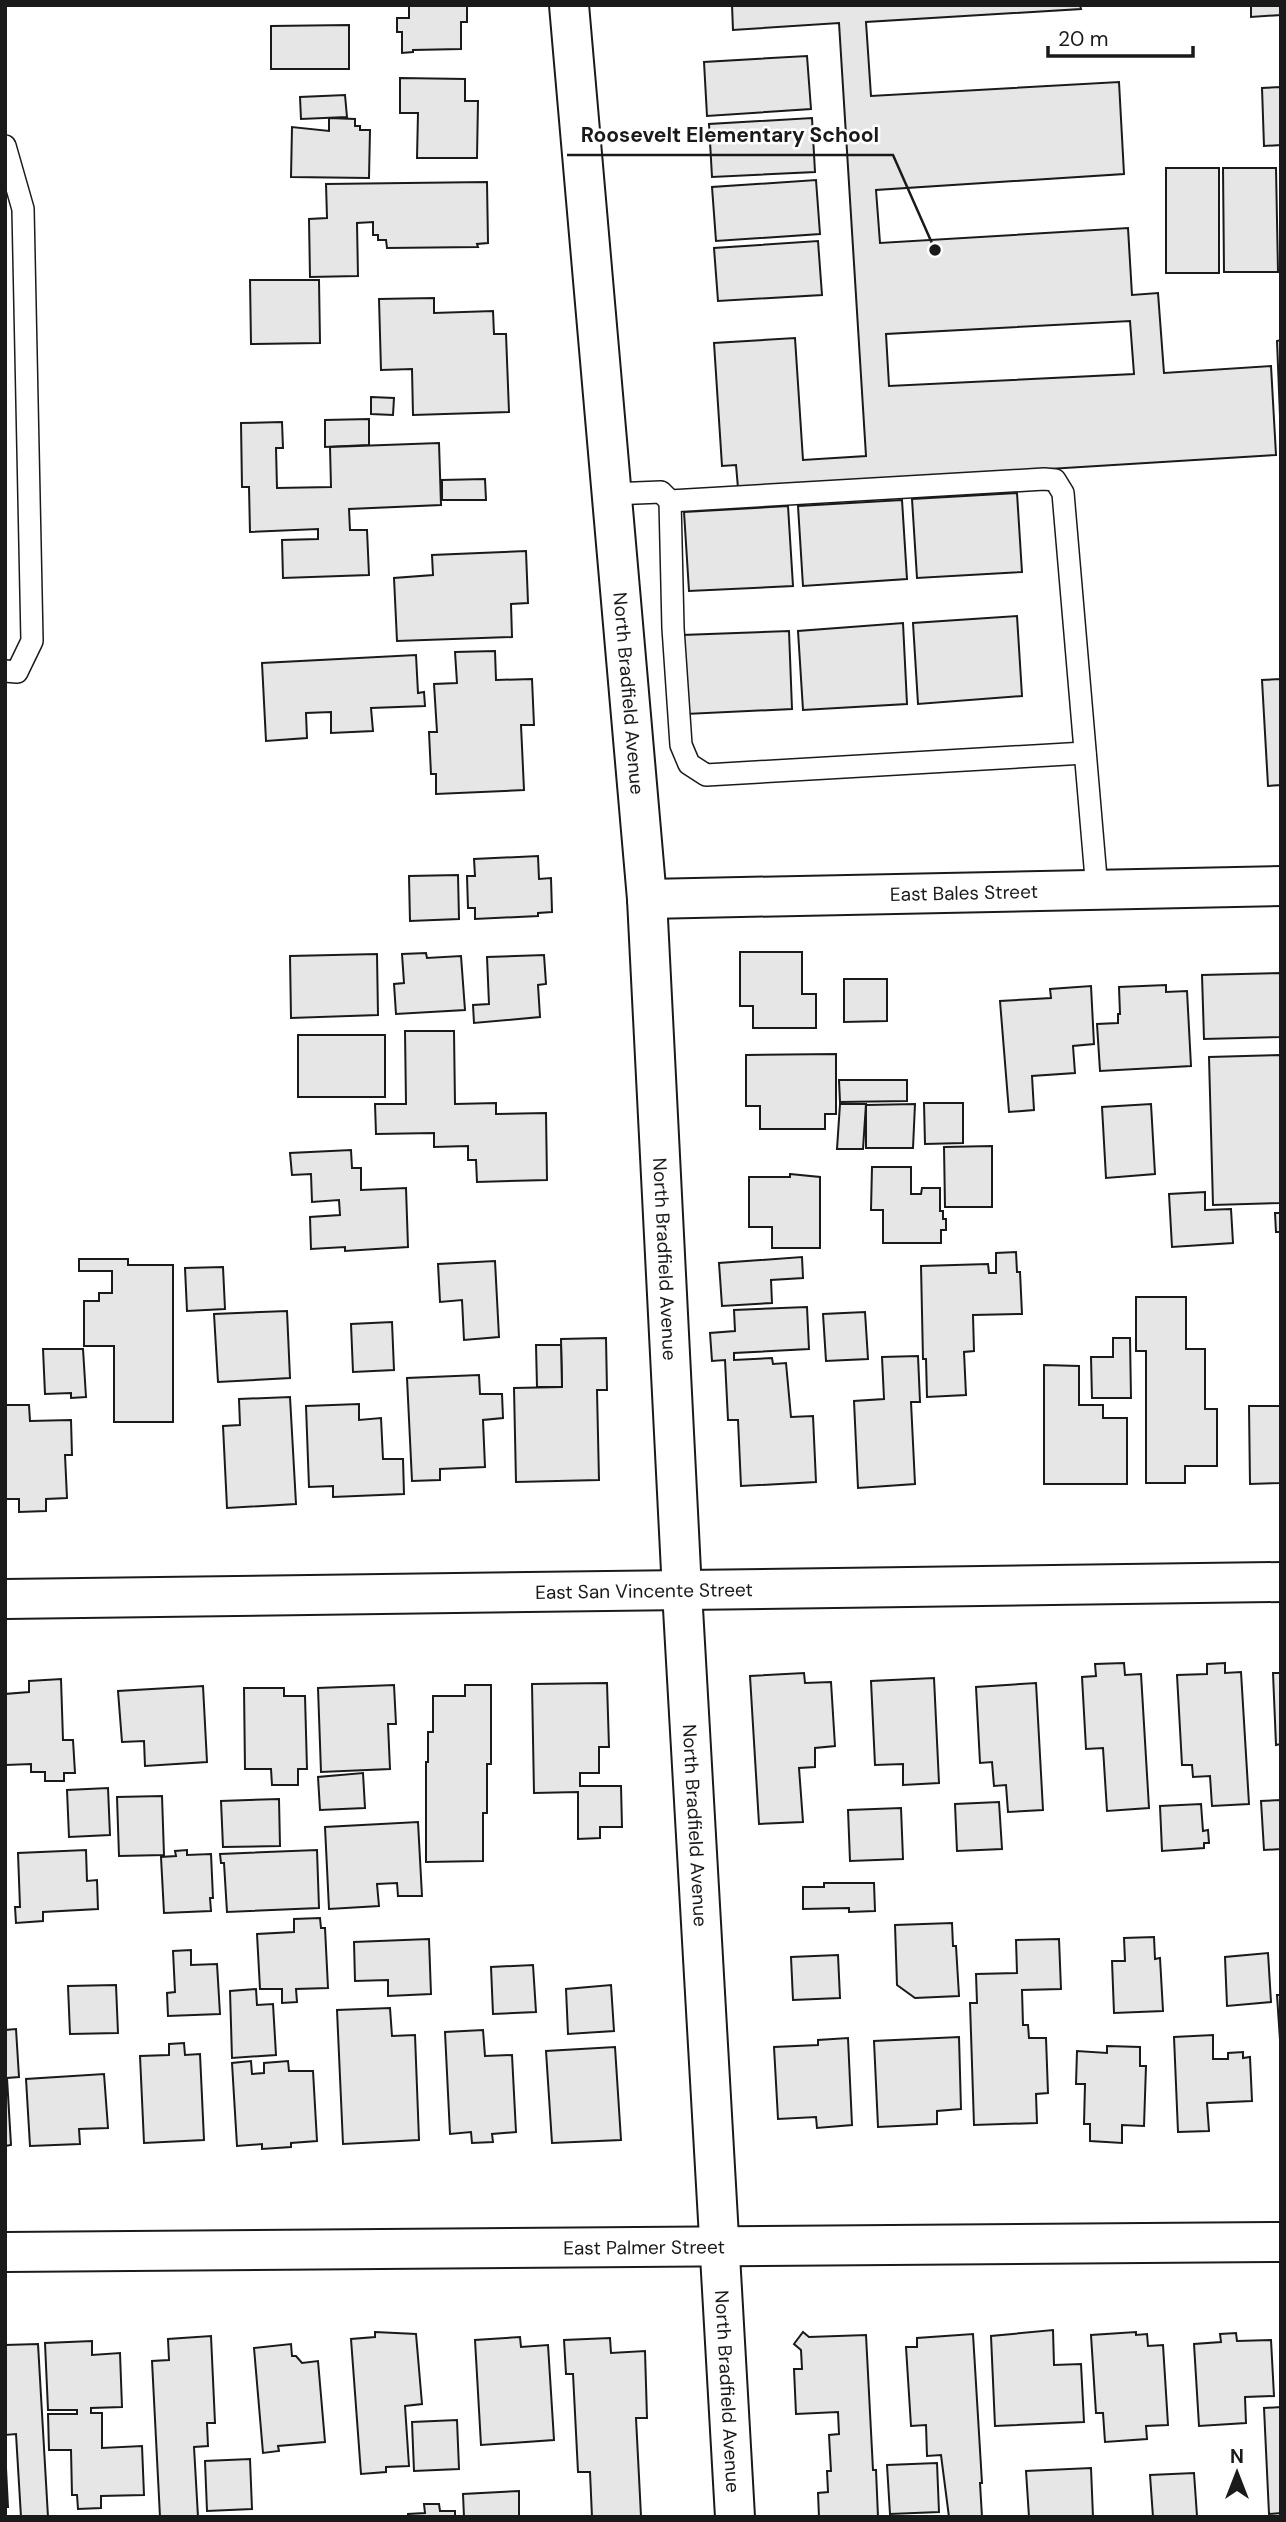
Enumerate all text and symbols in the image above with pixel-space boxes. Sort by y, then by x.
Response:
scale bar [1048,14,1193,58]
text: 20 m [1058,25,1109,53]
callout: Roosevelt Elementary School [567,113,893,155]
text: Roosevelt Elementary School [581,121,879,149]
street label: North Bradfield Avenue [607,591,650,796]
street label: East Bales Street [890,879,1038,907]
street label: North Bradfield Avenue [647,1157,682,1361]
street label: East San Vincente Street [535,1577,753,1605]
street label: North Bradfield Avenue [677,1723,713,1927]
street label: East Palmer Street [563,2234,725,2261]
street label: North Bradfield Avenue [709,2289,746,2493]
north arrow [1202,2438,1272,2508]
text: N [1230,2444,1244,2469]

